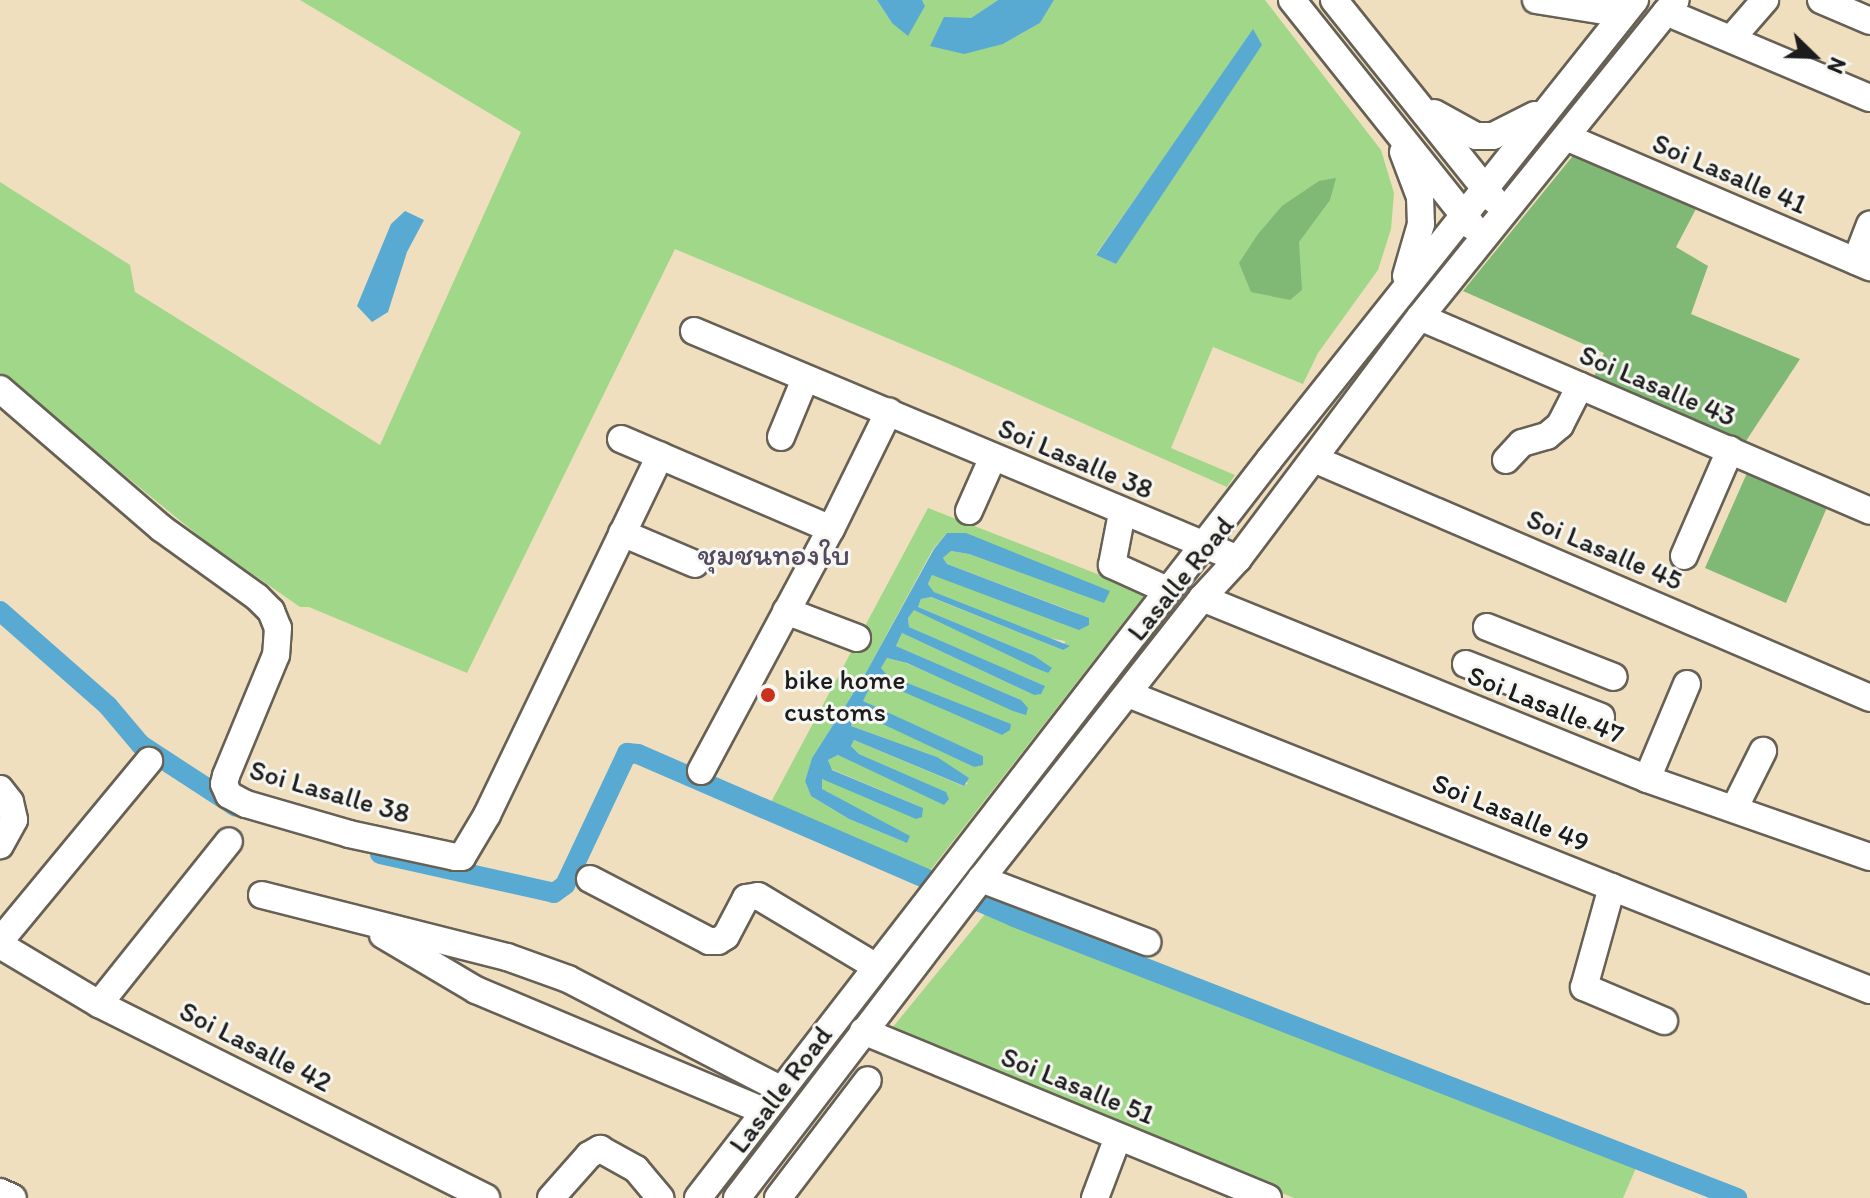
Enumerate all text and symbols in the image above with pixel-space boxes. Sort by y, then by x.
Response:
north arrow [1774,16,1854,96]
text: N [1821,53,1852,78]
street label: Soi Lasalle 41 [1648,126,1812,220]
street label: Soi Lasalle 43 [1575,337,1741,433]
street label: Soi Lasalle 38 [994,410,1158,506]
street label: Soi Lasalle 45 [1522,501,1688,597]
street label: Lasalle Road [1119,509,1241,647]
district label: ชุมชนทองใบ [698,537,850,573]
street label: Soi Lasalle 47 [1463,658,1629,750]
place label: bike home customs [784,662,905,728]
marker: bike home customs [759,686,777,704]
street label: Soi Lasalle 38 [246,752,414,830]
street label: Soi Lasalle 49 [1428,765,1594,859]
street label: Soi Lasalle 42 [175,993,337,1099]
street label: Lasalle Road [721,1019,839,1159]
street label: Soi Lasalle 51 [997,1039,1159,1131]

